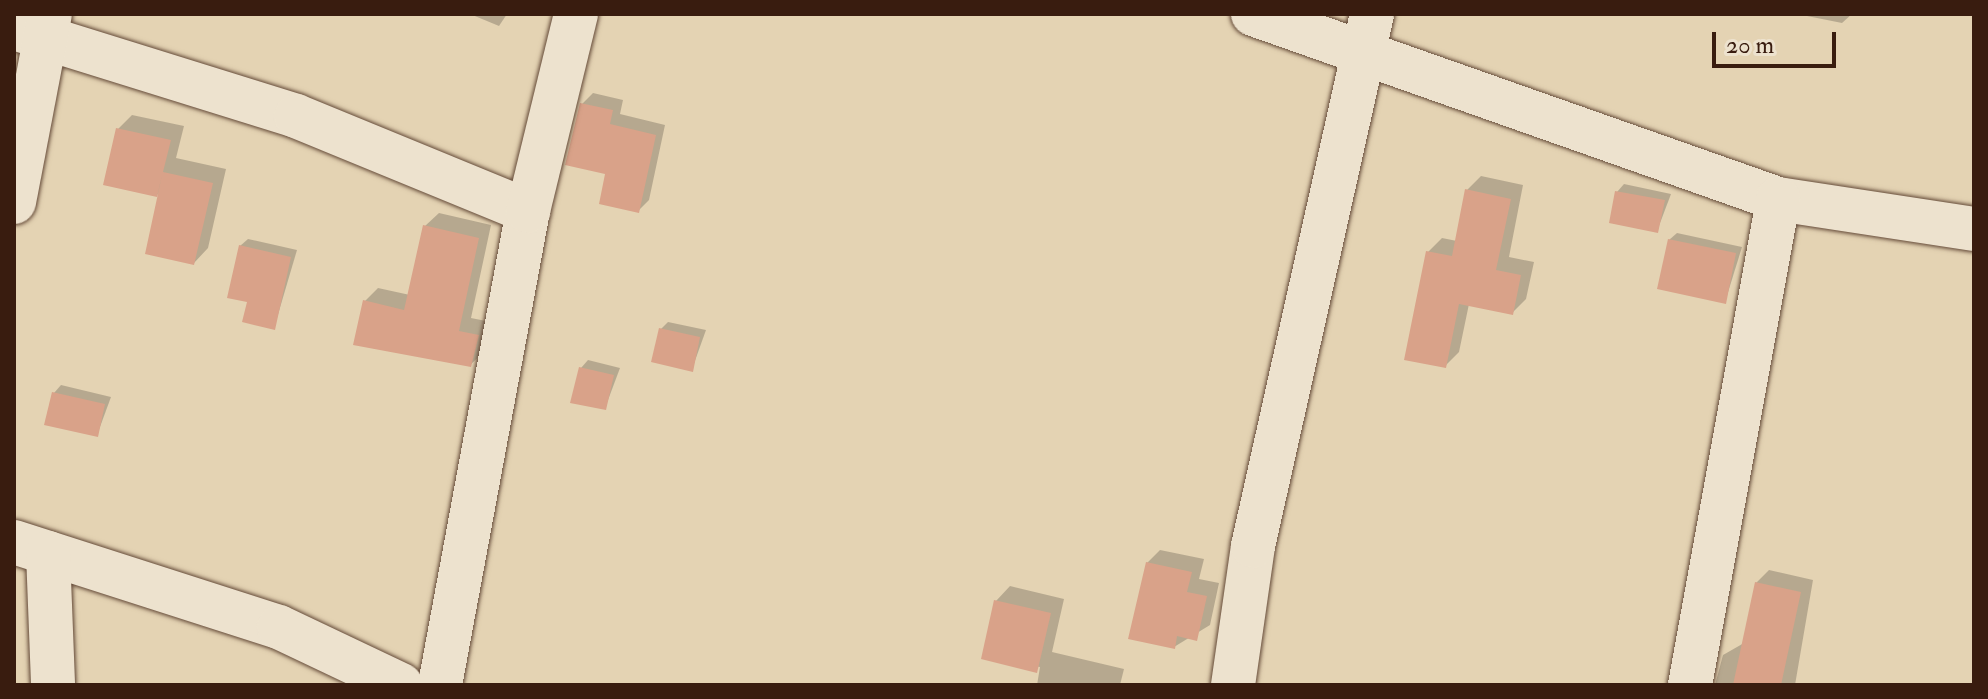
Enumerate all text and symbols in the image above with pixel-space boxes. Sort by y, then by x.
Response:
scale bar [1716,16,1840,66]
text: 20 m [1726,30,1774,61]

